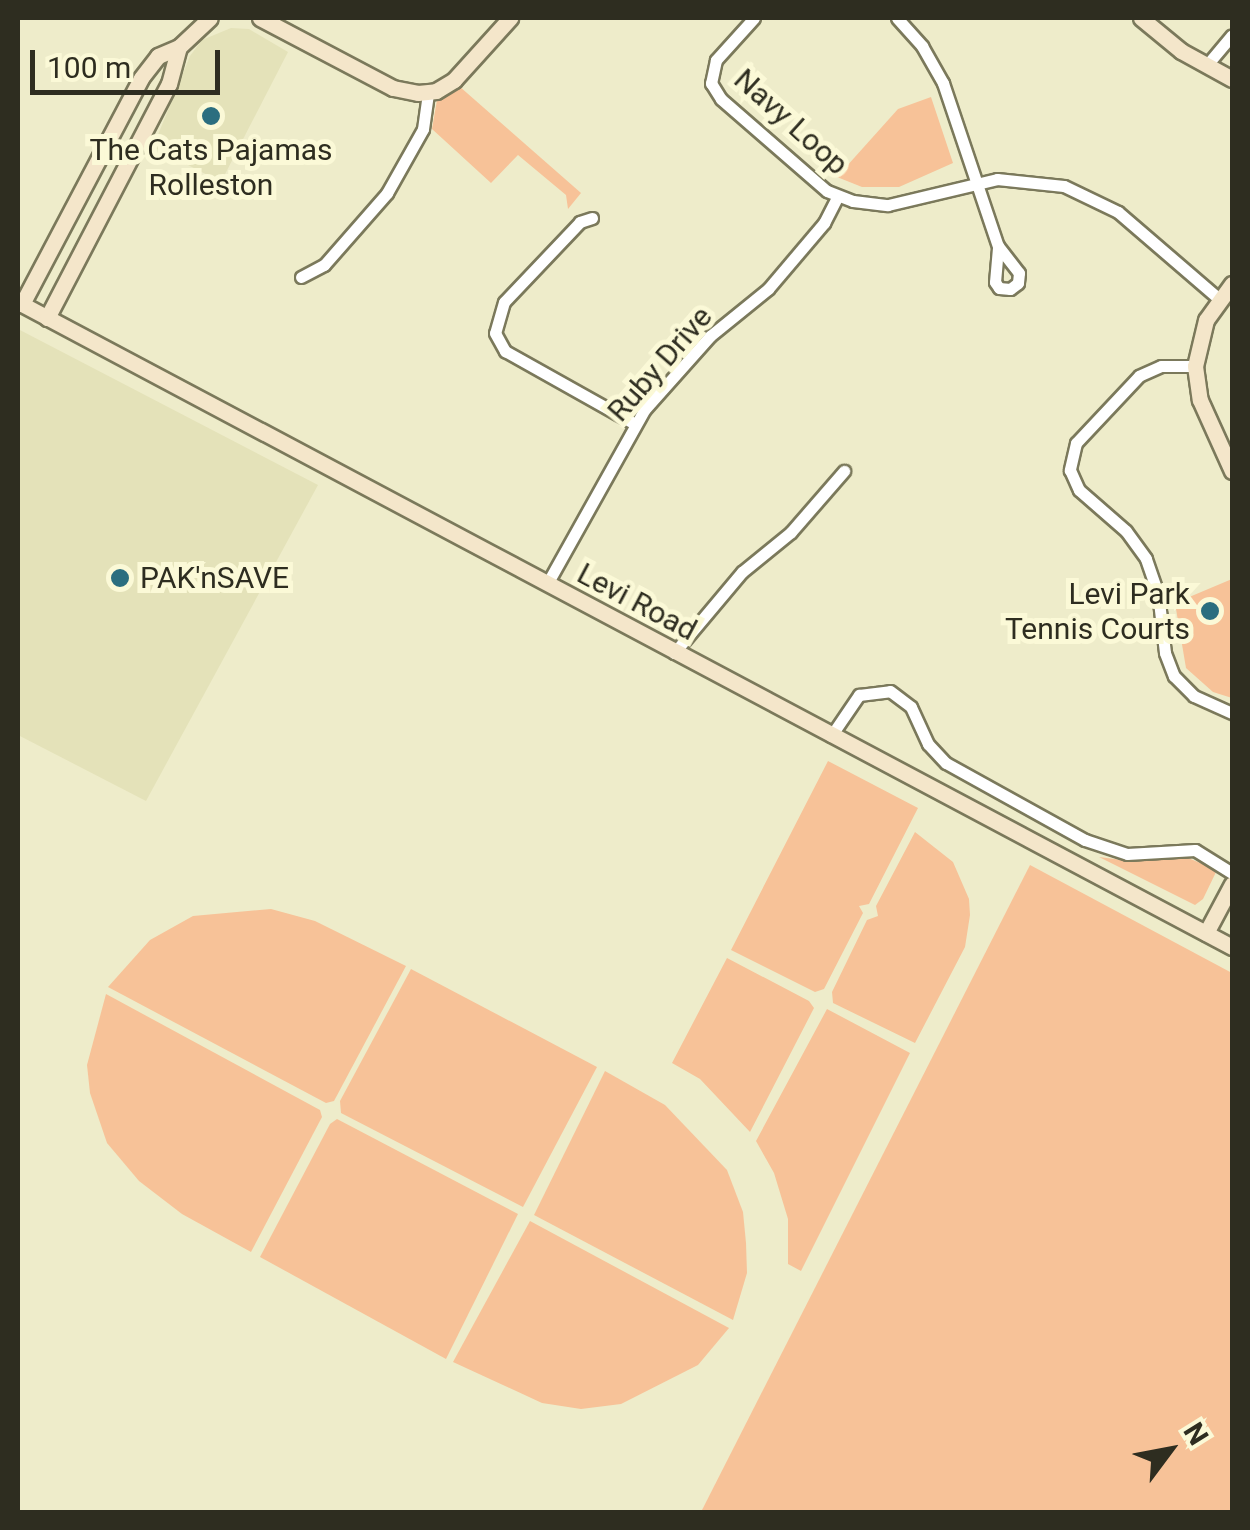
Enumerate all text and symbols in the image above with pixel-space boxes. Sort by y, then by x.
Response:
scale bar [35,30,225,92]
text: 100 m [47,50,131,85]
street label: Navy Loop [727,61,855,183]
marker: The Cats Pajamas Rolleston [200,105,222,127]
place label: The Cats Pajamas Rolleston [89,132,333,202]
street label: Ruby Drive [600,299,720,429]
street label: Levi Road [571,556,703,648]
place label: PAK'nSAVE [140,560,289,596]
marker: PAK'nSAVE [109,567,131,589]
place label: Levi Park Tennis Courts [1005,576,1190,646]
marker: Levi Park Tennis Courts [1199,600,1221,622]
north arrow [1120,1400,1220,1500]
text: N [1177,1417,1215,1451]

